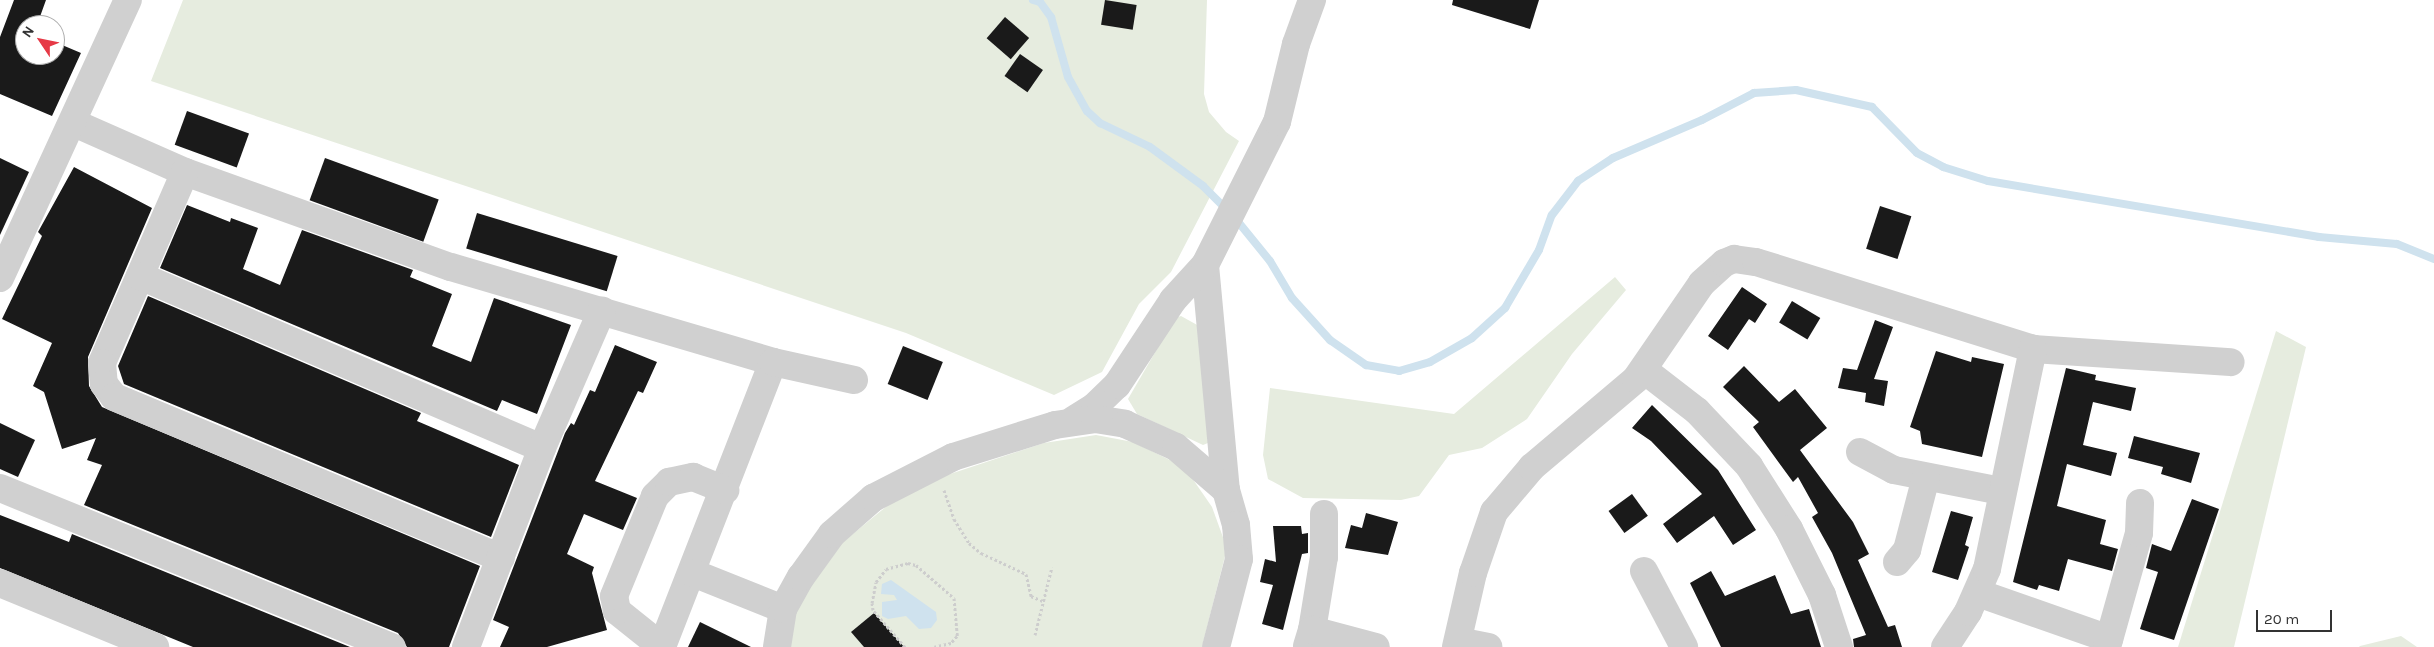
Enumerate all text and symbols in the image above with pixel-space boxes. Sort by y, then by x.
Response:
north arrow [15,15,65,65]
text: N [18,23,38,41]
scale bar [2259,600,2335,632]
text: 20 m [2264,610,2299,628]

